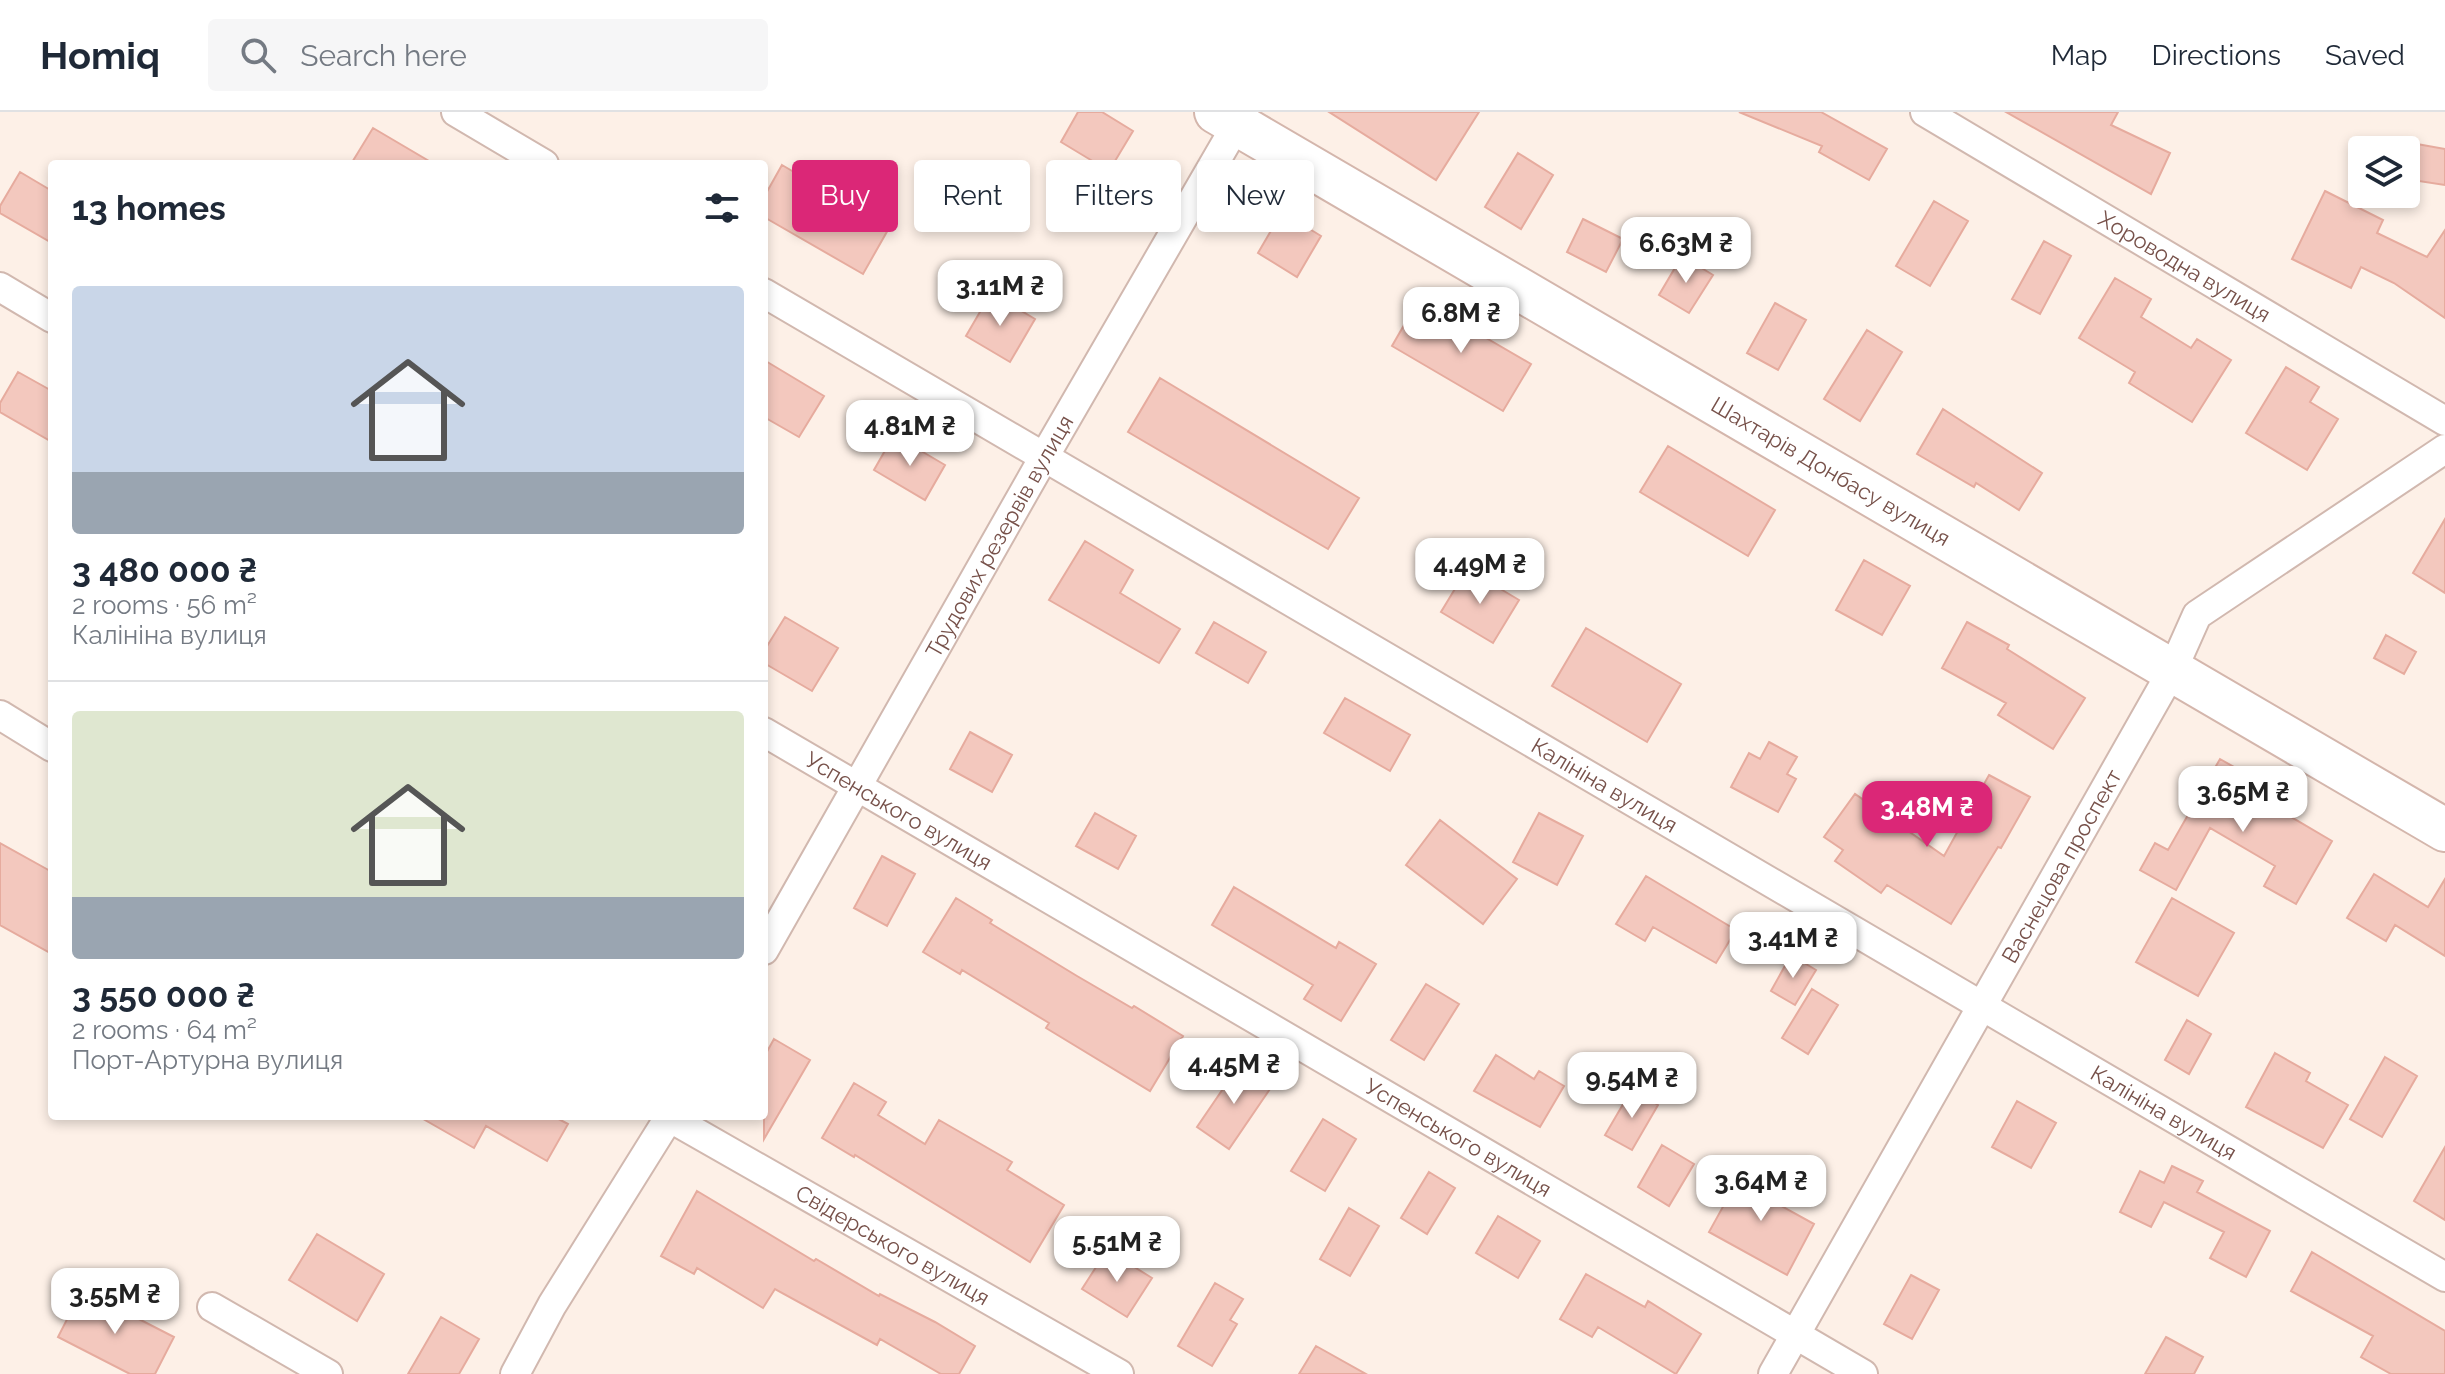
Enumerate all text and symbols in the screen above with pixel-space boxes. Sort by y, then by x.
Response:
search box [208,19,768,91]
text: Homiq [40,33,160,78]
icon: search [236,33,280,77]
text: Search here [300,38,467,73]
text: Map [2051,39,2108,72]
text: Directions [2152,39,2281,72]
text: Saved [2325,39,2405,72]
map controls [2348,136,2420,208]
button: layers [2348,136,2420,208]
chip: Buy [792,160,898,232]
chip: Rent [914,160,1030,232]
chip: Filters [1046,160,1181,232]
chip: New [1197,160,1314,232]
icon: filters [700,186,744,230]
text: 13 homes [72,188,226,228]
street label: Хороводна вулиця [2094,205,2275,327]
pin: 6.63M ₴ [1612,217,1760,285]
text: 6.63M ₴ [1639,228,1733,258]
pin: 3.11M ₴ [926,260,1074,328]
text: 3.11M ₴ [956,271,1044,301]
pin: 6.8M ₴ [1396,287,1526,355]
text: 6.8M ₴ [1421,298,1501,328]
icon: home [336,338,480,482]
street label: Шахтарів Донбасу вулиця [1707,391,1955,551]
pin: 4.81M ₴ [836,400,984,468]
street label: Трудових резервів вулиця [920,410,1078,662]
text: 4.81M ₴ [864,411,956,441]
pin: 4.49M ₴ [1406,538,1554,606]
text: 4.49M ₴ [1433,549,1527,579]
text: 3 480 000 ₴ [72,550,257,590]
text: 2 rooms · 56 m² [72,590,257,620]
text: Калініна вулиця [72,620,267,650]
street label: Калініна вулиця [1527,732,1682,838]
street label: Успенського вулиця [801,746,997,875]
icon: home [336,763,480,907]
street label: Васнецова проспект [1996,764,2127,967]
pin: 3.65M ₴ [2169,766,2317,834]
text: 3.65M ₴ [2196,777,2290,807]
pin: 3.48M ₴ [1853,781,2001,849]
text: 3.48M ₴ [1880,792,1974,822]
pin: 3.41M ₴ [1719,912,1867,980]
text: 3.41M ₴ [1748,923,1838,953]
text: 3 550 000 ₴ [72,975,255,1015]
text: 2 rooms · 64 m² [72,1015,257,1045]
pin: 4.45M ₴ [1160,1038,1308,1106]
text: Порт-Артурна вулиця [72,1045,343,1075]
text: 4.45M ₴ [1188,1049,1280,1079]
pin: 9.54M ₴ [1558,1052,1706,1120]
street label: Калініна вулиця [2086,1060,2242,1165]
text: 9.54M ₴ [1585,1063,1679,1093]
street label: Успенського вулиця [1360,1073,1556,1202]
pin: 3.64M ₴ [1687,1155,1835,1223]
text: 3.64M ₴ [1714,1166,1808,1196]
street label: Свідерського вулиця [791,1179,994,1310]
pin: 5.51M ₴ [1043,1216,1191,1284]
text: 5.51M ₴ [1072,1227,1162,1257]
pin: 3.55M ₴ [41,1268,189,1336]
text: 3.55M ₴ [69,1279,161,1309]

